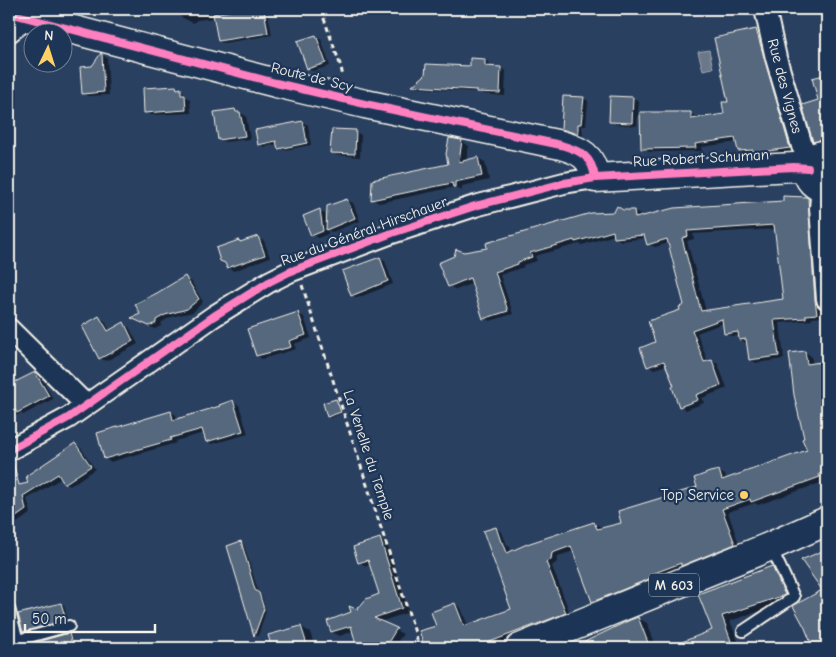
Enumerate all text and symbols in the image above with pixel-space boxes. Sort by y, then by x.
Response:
north arrow [22,22,72,72]
text: N [44,27,54,44]
street label: Rue des Vignes [764,37,806,135]
street label: Route de Scy [269,58,355,96]
street label: Rue Robert Schuman [632,145,770,171]
street label: Rue du Général Hirschauer [278,192,450,270]
street label: La Venelle du Temple [340,388,399,523]
place label: Top Service [660,486,734,504]
marker: Top Service [738,489,750,501]
road number: M 603 [649,574,699,596]
scale bar [25,602,155,634]
text: 50 m [32,610,67,628]

